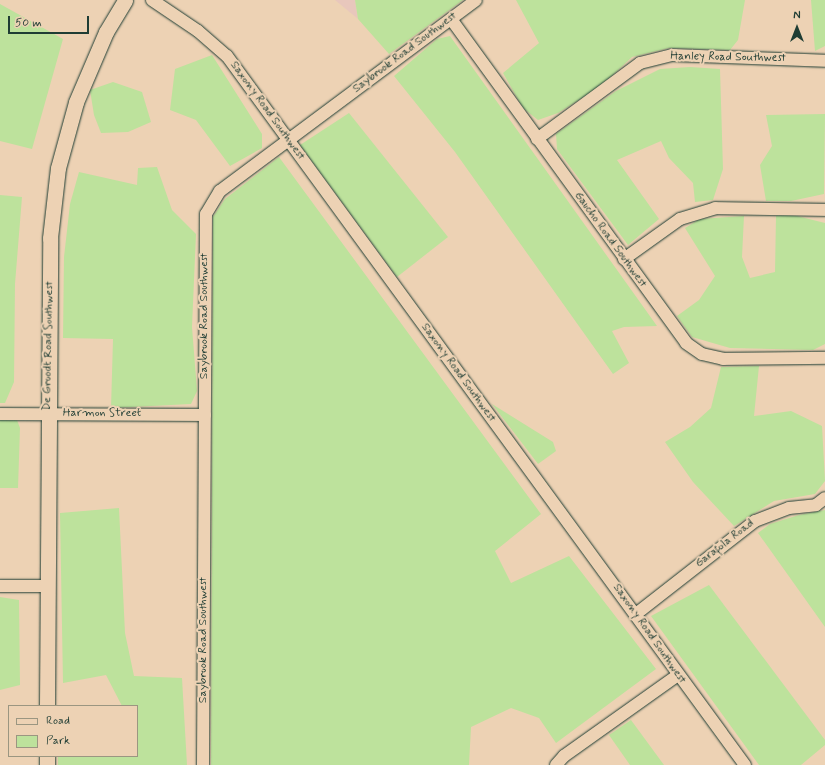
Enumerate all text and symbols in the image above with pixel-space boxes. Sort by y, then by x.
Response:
scale bar [10,8,91,34]
north arrow [777,8,817,48]
text: N [793,9,801,23]
street label: Saybrook Road Southwest [351,10,459,96]
text: 50 m [15,15,42,31]
street label: Hanley Road Southwest [671,50,785,66]
street label: Saxony Road Southwest [227,59,307,163]
street label: Gaucho Road Southwest [571,190,649,290]
street label: Saybrook Road Southwest [198,253,212,379]
street label: De Groodt Road Southwest [41,282,57,410]
street label: Saxony Road Southwest [418,321,498,425]
street label: Harmon Street [62,407,142,421]
street label: Garafola Road [693,517,757,571]
street label: Saybrook Road Southwest [197,577,211,703]
street label: Saxony Road Southwest [609,582,689,686]
legend [8,705,138,757]
text: Road [46,713,70,729]
text: Park [46,733,70,749]

